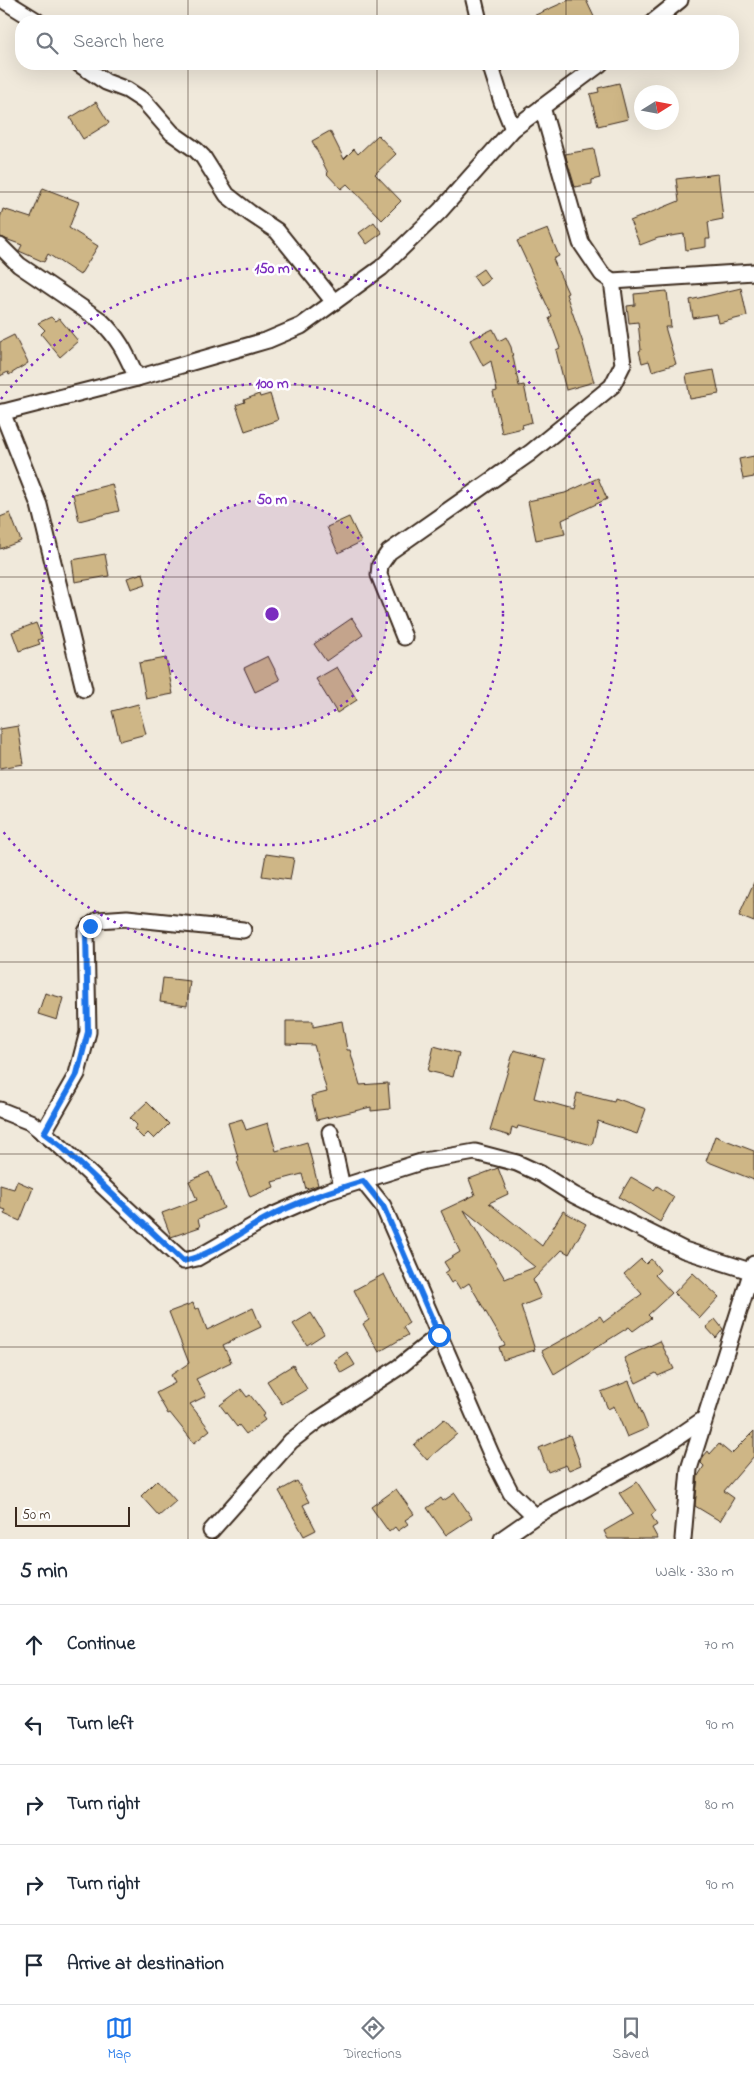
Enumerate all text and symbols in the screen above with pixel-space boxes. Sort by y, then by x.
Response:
search box [15,15,739,70]
icon: search [33,29,61,57]
text: Search here [73,29,164,56]
north arrow [634,85,679,130]
text: 150 m [254,258,290,280]
text: 100 m [255,373,289,395]
text: 50 m [257,489,288,511]
centre of rings [263,605,281,623]
route end [79,915,102,938]
route start [428,1324,451,1347]
scale bar [15,1504,130,1527]
text: 50 m [22,1505,50,1526]
text: 5 min [20,1557,68,1587]
text: Walk · 330 m [655,1560,734,1584]
icon: ahead [20,1631,48,1659]
text: Continue [67,1631,135,1658]
text: 70 m [704,1633,734,1657]
icon: left [20,1711,48,1739]
text: Turn left [67,1711,134,1738]
text: 90 m [706,1713,734,1737]
icon: right [20,1791,48,1819]
text: Turn right [67,1791,140,1818]
text: 80 m [705,1793,734,1817]
icon: right [20,1871,48,1899]
text: Turn right [67,1871,140,1898]
text: 90 m [706,1873,734,1897]
icon: arrive [20,1951,48,1979]
text: Arrive at destination [67,1951,224,1978]
tab: Map [105,2014,133,2065]
tab: Directions [344,2014,402,2065]
tab: Saved [612,2014,649,2065]

